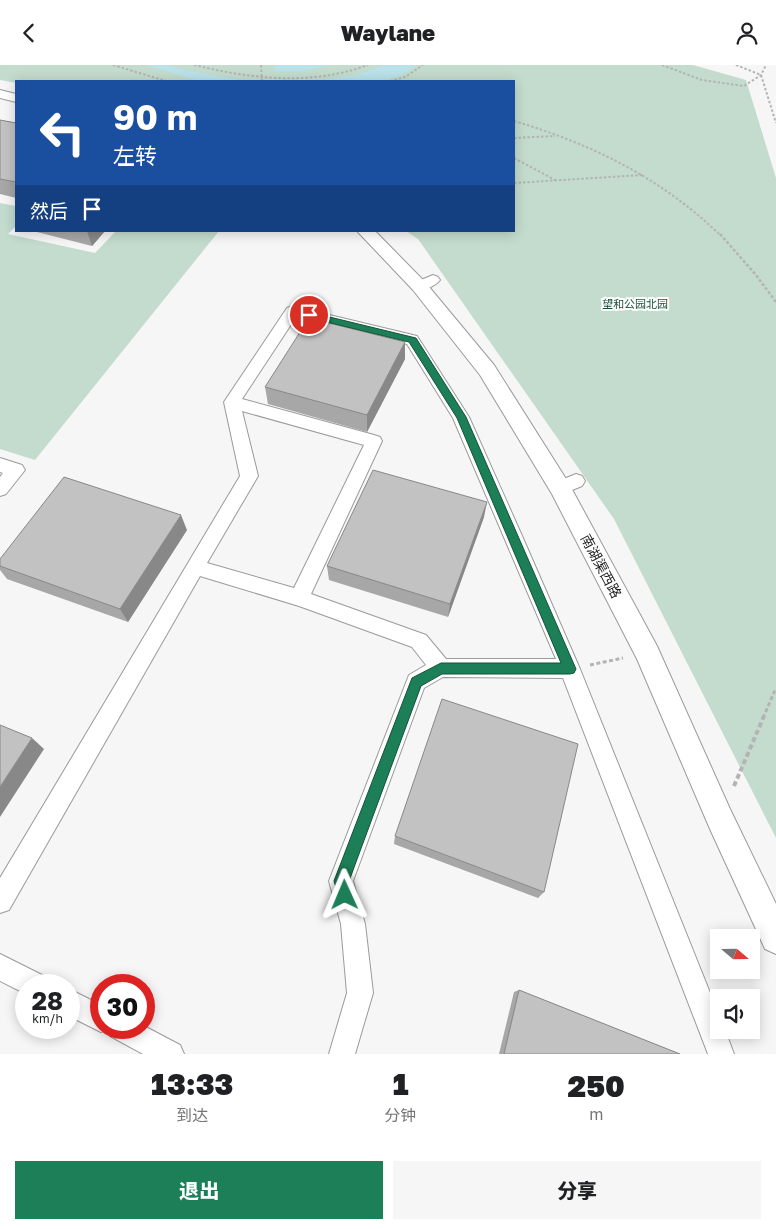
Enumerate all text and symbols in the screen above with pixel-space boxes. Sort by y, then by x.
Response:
icon: back [15,19,43,47]
text: Waylane [341,19,435,46]
icon: person [733,19,761,47]
text: 90 m [113,96,197,138]
icon: left [30,100,95,165]
text: 左转 [113,142,157,169]
icon: arrive [78,195,106,223]
text: 然后 [30,199,68,222]
pin [288,294,330,336]
park label: 望和公园北园 [602,297,668,310]
icon: arrive [295,301,323,329]
street label: 南湖渠西路 [578,531,625,601]
position arrow [318,868,370,920]
north arrow [710,929,760,979]
map controls [710,929,760,1039]
speed limit sign: 30 [90,974,155,1039]
text: 28 [32,985,63,1016]
button: sound [710,989,760,1039]
text: km/h [32,1011,63,1026]
text: 13:33 [151,1066,234,1102]
text: 1 [393,1066,408,1102]
text: 250 [568,1068,625,1104]
text: m [589,1104,603,1124]
text: 到达 [176,1105,208,1125]
text: 分钟 [385,1105,417,1125]
button: 退出 [15,1161,383,1219]
button: 分享 [393,1161,761,1219]

